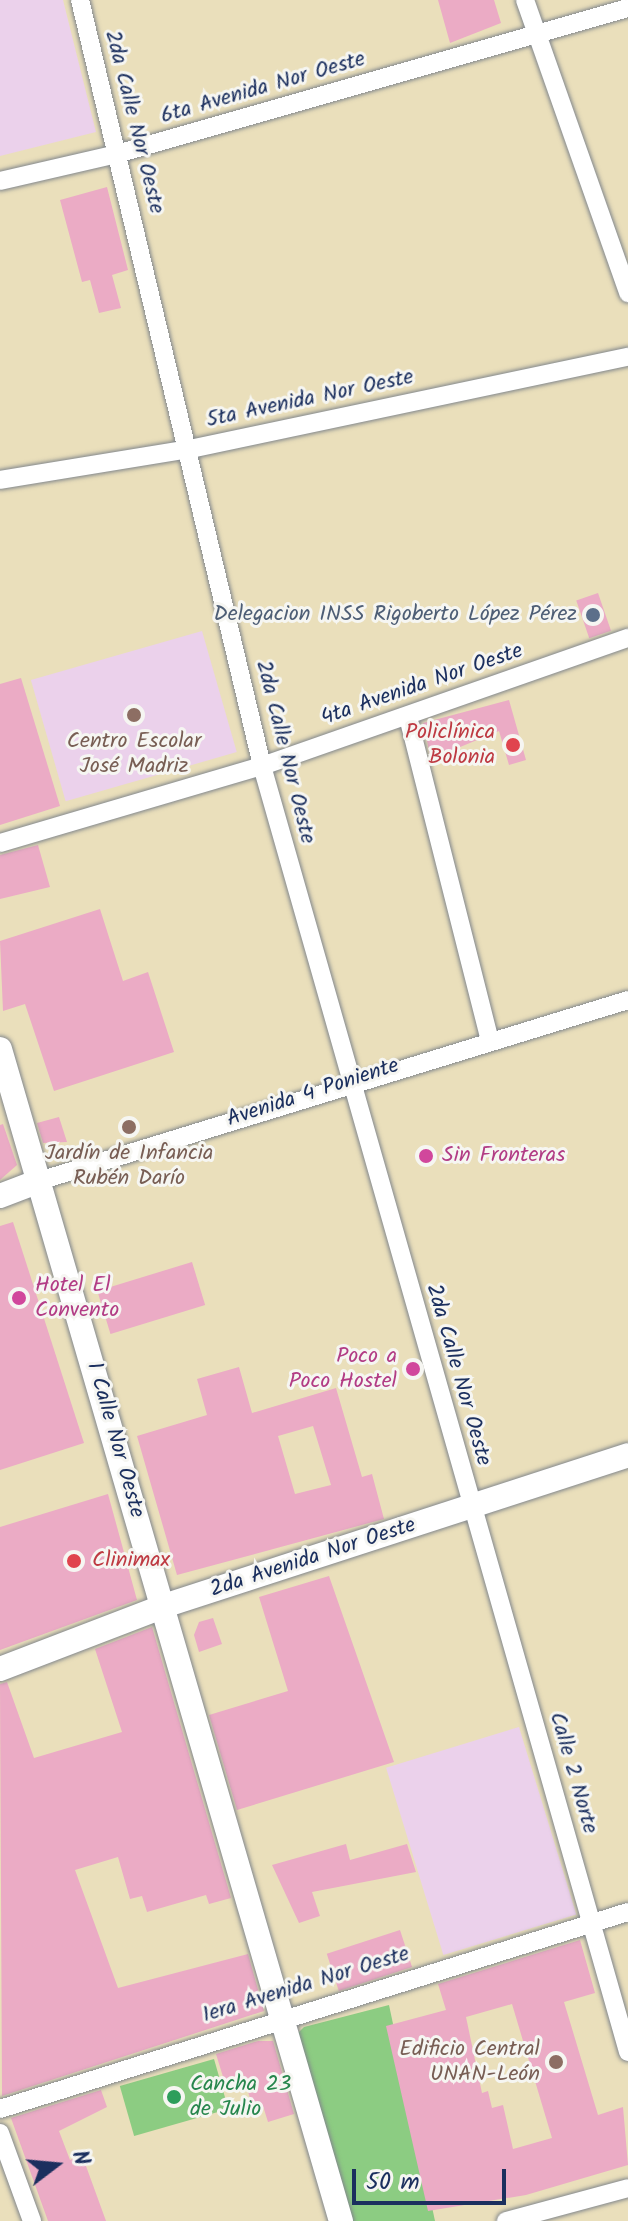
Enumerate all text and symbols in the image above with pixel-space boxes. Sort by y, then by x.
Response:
street label: 2da Calle Nor Oeste [98,28,170,216]
street label: 6ta Avenida Nor Oeste [158,46,368,130]
street label: 5ta Avenida Nor Oeste [204,364,416,434]
place label: Delegacion INSS Rigoberto López Pérez [214,602,577,628]
marker: Delegacion INSS Rigoberto López Pérez [584,606,602,624]
street label: 4ta Avenida Nor Oeste [318,638,526,732]
street label: 2da Calle Nor Oeste [249,658,321,846]
marker: Centro Escolar José Madriz [125,706,143,724]
place label: Policlínica Bolonia [405,719,495,770]
place label: Centro Escolar José Madriz [67,728,201,780]
marker: Policlínica Bolonia [502,734,524,756]
street label: Avenida 4 Poniente [224,1053,402,1133]
marker: Jardín de Infancia Rubén Darío [120,1118,138,1136]
place label: Jardín de Infancia Rubén Darío [45,1140,213,1192]
place label: Sin Fronteras [442,1143,565,1169]
marker: Sin Fronteras [417,1147,435,1165]
place label: Hotel El Convento [35,1272,119,1324]
street label: 2da Calle Nor Oeste [419,1281,497,1469]
marker: Hotel El Convento [10,1289,28,1307]
place label: Poco a Poco Hostel [289,1343,397,1394]
street label: 1 Calle Nor Oeste [80,1359,150,1521]
marker: Poco a Poco Hostel [404,1360,422,1378]
street label: 2da Avenida Nor Oeste [207,1512,419,1604]
place label: Clinimax [92,1548,170,1574]
marker: Clinimax [63,1550,85,1572]
street label: Calle 2 Norte [543,1709,603,1837]
street label: 1era Avenida Nor Oeste [199,1941,413,2029]
place label: Edificio Central UNAN-León [399,2036,540,2088]
marker: Edificio Central UNAN-León [547,2053,565,2071]
place label: Cancha 23 de Julio [190,2071,291,2122]
marker: Cancha 23 de Julio [165,2088,183,2106]
north arrow [16,2125,96,2205]
text: N [61,2147,98,2170]
scale bar [356,2153,510,2203]
text: 50 m [366,2163,420,2202]

